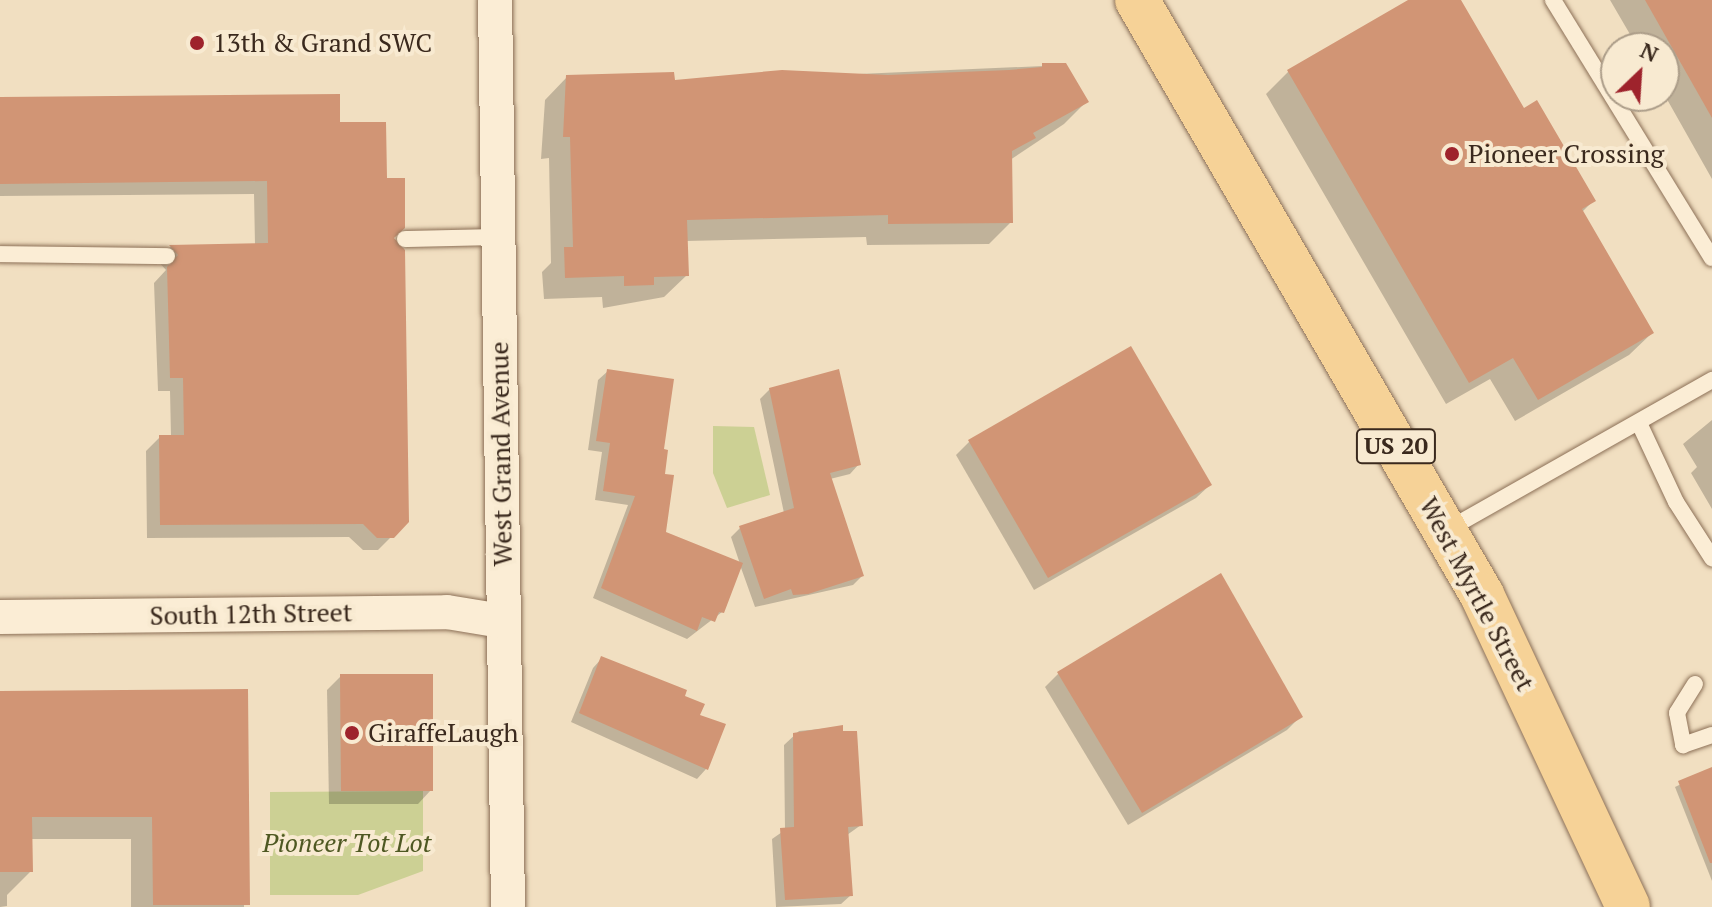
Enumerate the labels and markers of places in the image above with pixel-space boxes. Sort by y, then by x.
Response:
place label: 13th & Grand SWC [213,27,432,59]
marker: 13th & Grand SWC [188,34,206,52]
place label: Pioneer Crossing [1468,138,1664,170]
marker: Pioneer Crossing [1443,145,1461,163]
place label: GiraffeLaugh [368,717,518,749]
marker: GiraffeLaugh [343,724,361,742]

